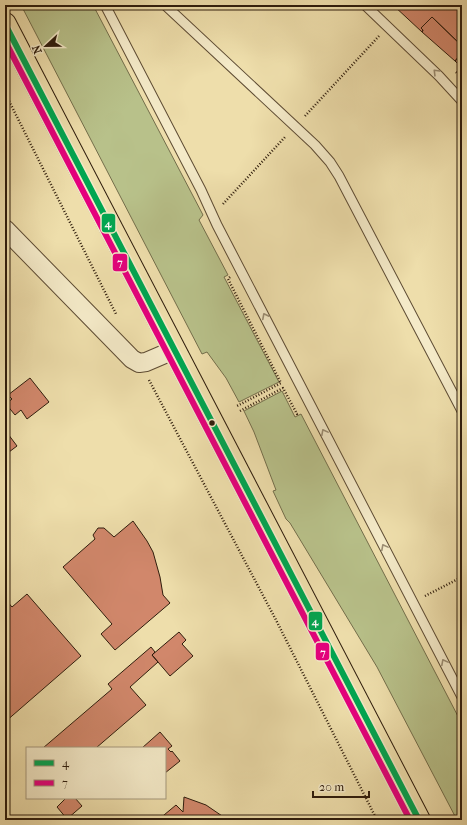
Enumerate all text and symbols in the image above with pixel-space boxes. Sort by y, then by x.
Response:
north arrow [26,26,66,66]
text: N [29,43,45,56]
one-way arrow [433,69,441,77]
line badge: 4 [101,213,116,233]
text: 4 [104,217,112,230]
line badge: 7 [112,253,128,272]
text: 7 [116,256,123,269]
one-way arrow [262,313,269,320]
unlabelled marker [207,418,217,428]
one-way arrow [322,428,329,436]
one-way arrow [382,544,389,551]
line badge: 4 [308,611,323,631]
text: 4 [311,615,319,628]
line badge: 7 [315,642,330,661]
text: 7 [319,646,326,659]
one-way arrow [441,659,449,667]
legend [26,747,166,799]
text: 4 [62,756,70,770]
scale bar [313,773,369,799]
text: 7 [62,776,68,790]
text: 20 m [319,780,344,794]

